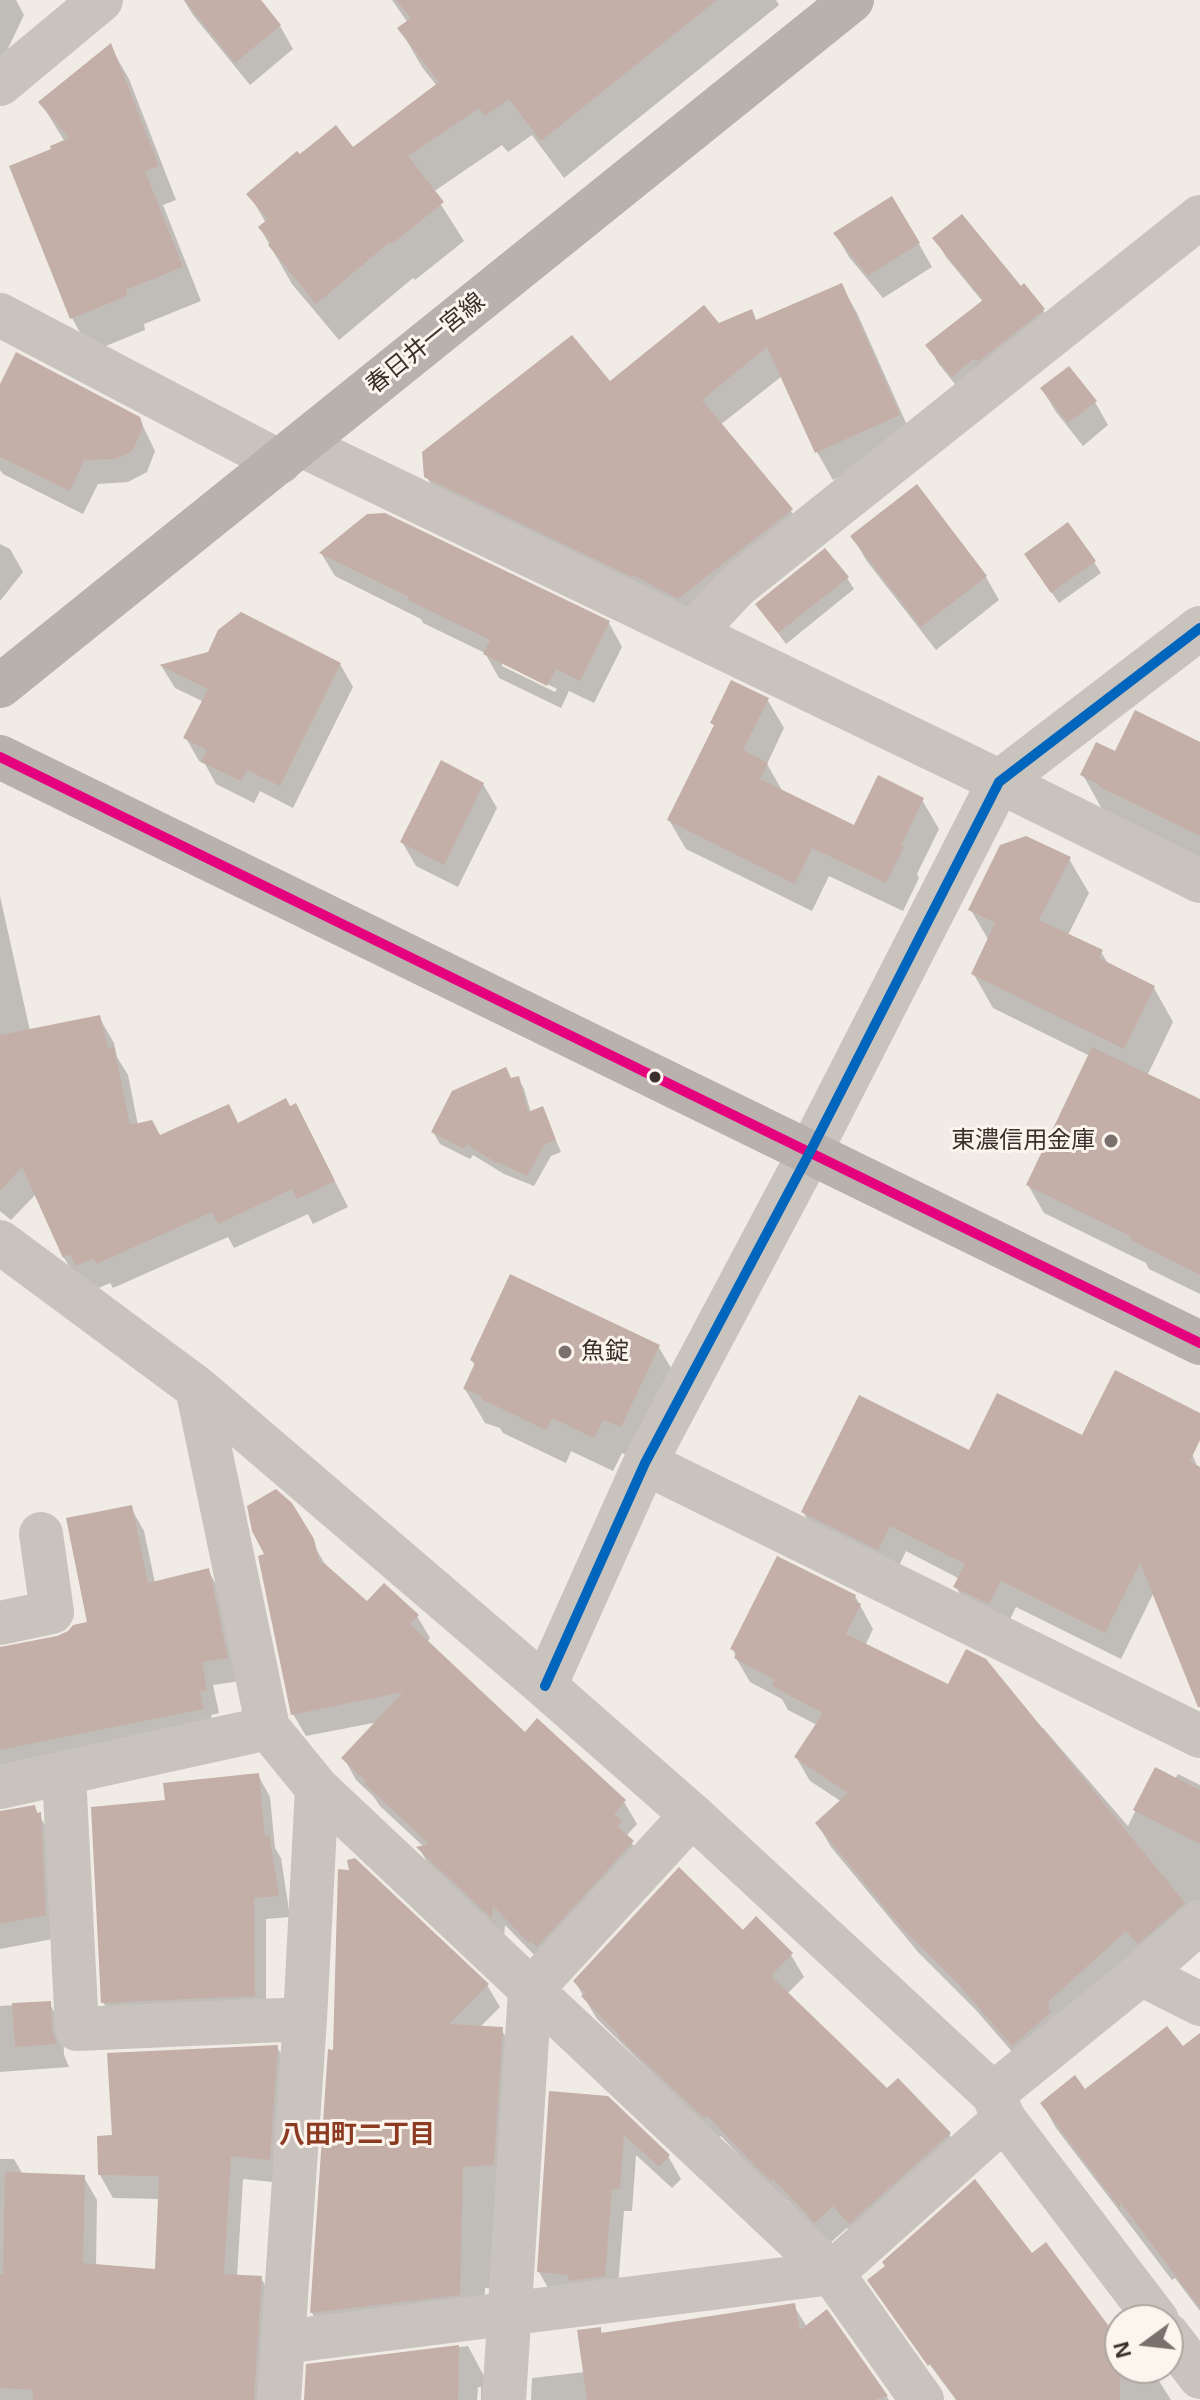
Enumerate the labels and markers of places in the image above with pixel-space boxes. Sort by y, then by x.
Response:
unlabelled marker [647,1069,663,1085]
place label: 東濃信用金庫 [951,1127,1095,1155]
marker: 東濃信用金庫 [1102,1132,1120,1150]
place label: 魚錠 [581,1338,629,1366]
marker: 魚錠 [556,1343,574,1361]

